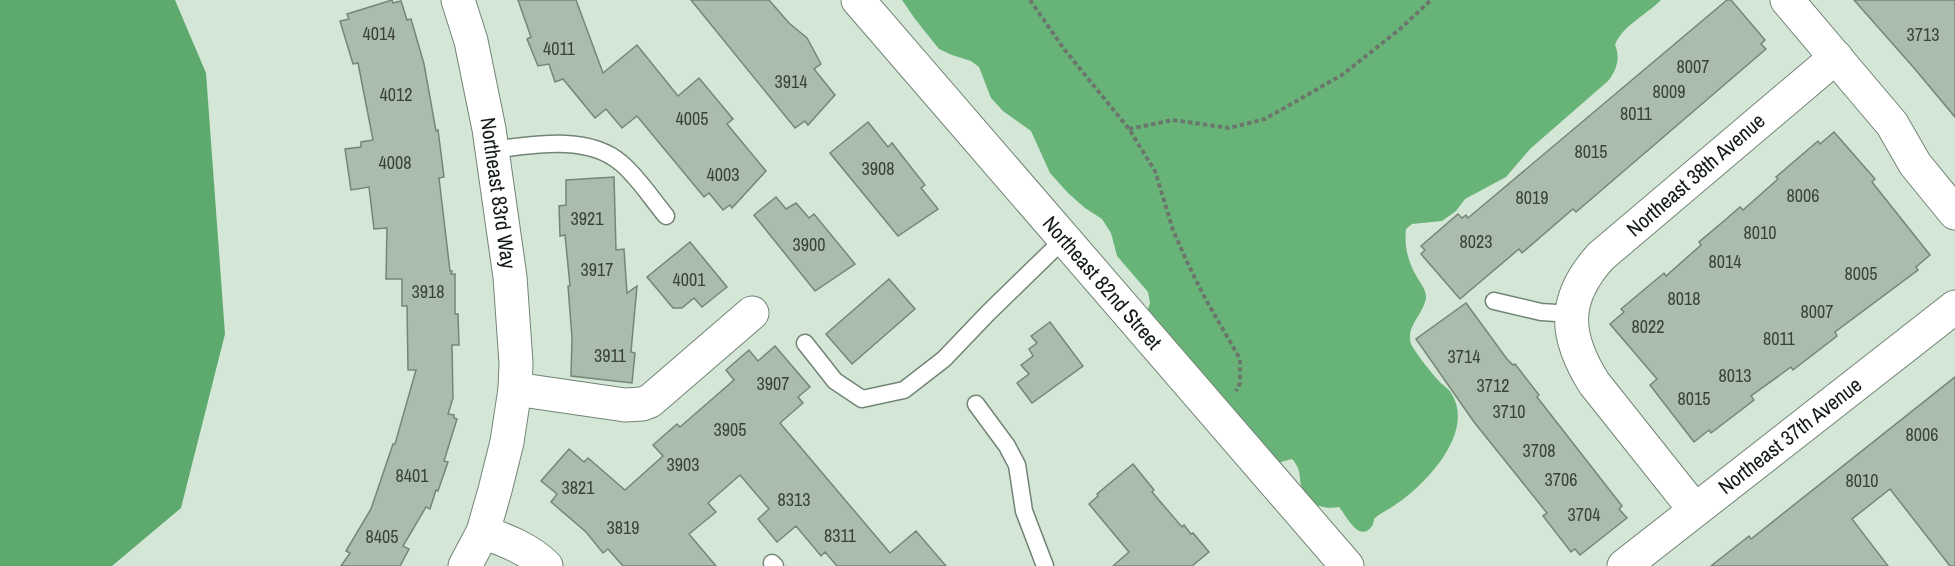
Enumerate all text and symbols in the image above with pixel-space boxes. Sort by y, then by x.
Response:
house number: 4014 [363,21,395,46]
house number: 3713 [1907,22,1939,47]
house number: 4011 [543,36,576,61]
house number: 8007 [1677,54,1709,79]
house number: 3914 [775,69,807,94]
house number: 8009 [1653,79,1685,104]
house number: 4012 [380,82,412,107]
house number: 8011 [1620,101,1653,126]
house number: 4005 [676,106,708,131]
street label: Northeast 38th Avenue [1620,106,1771,243]
street label: Northeast 83rd Way [474,115,524,271]
house number: 8015 [1575,139,1607,164]
house number: 4008 [379,150,411,175]
house number: 3908 [862,156,894,181]
house number: 4003 [707,162,739,187]
house number: 8006 [1787,183,1819,208]
house number: 8019 [1516,185,1548,210]
house number: 3921 [571,206,604,231]
street label: Northeast 82nd Street [1036,210,1169,356]
house number: 8010 [1744,220,1776,245]
house number: 8023 [1460,229,1492,254]
house number: 3900 [793,232,825,257]
house number: 8014 [1709,249,1741,274]
house number: 3917 [581,257,613,282]
house number: 8005 [1845,261,1877,286]
house number: 4001 [673,267,706,292]
house number: 3918 [412,279,444,304]
house number: 8018 [1668,286,1700,311]
house number: 8007 [1801,299,1833,324]
house number: 8022 [1632,314,1664,339]
house number: 8011 [1763,326,1796,351]
house number: 3911 [594,343,627,368]
house number: 3714 [1448,344,1480,369]
house number: 8013 [1719,363,1751,388]
street label: Northeast 37th Avenue [1712,370,1868,501]
house number: 3907 [757,371,789,396]
house number: 3712 [1477,373,1509,398]
house number: 8015 [1678,386,1710,411]
house number: 3710 [1493,399,1525,424]
house number: 3905 [714,417,746,442]
house number: 8006 [1906,422,1938,447]
house number: 3708 [1523,438,1555,463]
house number: 3903 [667,452,699,477]
house number: 8401 [396,463,429,488]
house number: 3706 [1545,467,1577,492]
house number: 8010 [1846,468,1878,493]
house number: 3821 [562,475,595,500]
house number: 8313 [778,487,810,512]
house number: 3704 [1568,502,1600,527]
house number: 3819 [607,515,639,540]
house number: 8311 [824,523,857,548]
house number: 8405 [366,524,398,549]

